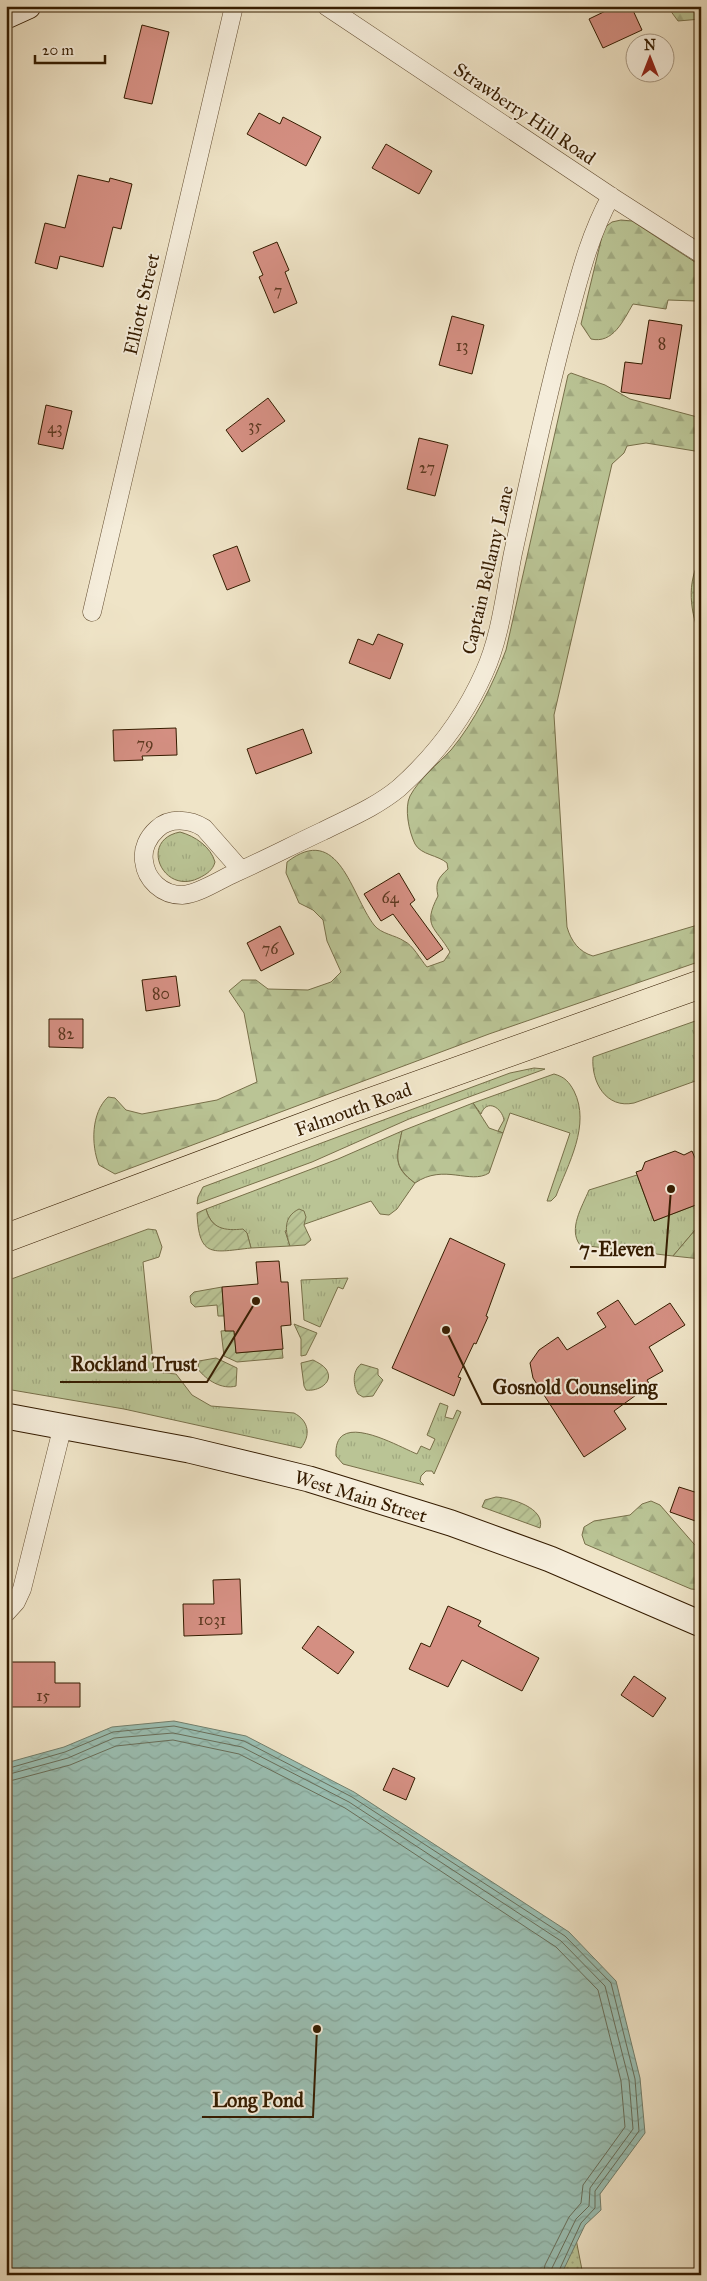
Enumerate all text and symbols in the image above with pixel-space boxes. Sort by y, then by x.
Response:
scale bar [35,32,105,64]
north arrow [624,32,674,82]
text: N [644,37,656,54]
text: 20 m [42,41,74,59]
street label: Strawberry Hill Road [449,57,600,170]
street label: Elliott Street [119,251,164,357]
house number: 7 [274,281,282,300]
house number: 8 [658,334,666,353]
house number: 13 [456,336,468,355]
house number: 35 [248,416,262,435]
house number: 43 [47,418,63,437]
house number: 27 [419,458,435,477]
street label: Captain Bellamy Lane [457,483,518,657]
house number: 79 [136,734,154,753]
house number: 64 [381,888,400,907]
house number: 76 [262,939,279,958]
house number: 80 [152,984,170,1003]
house number: 82 [58,1024,74,1043]
street label: Falmouth Road [292,1078,415,1141]
callout: 7-Eleven [570,1232,665,1267]
text: 7-Eleven [579,1237,655,1261]
callout: Rockland Trust [60,1347,207,1382]
text: Rockland Trust [71,1352,198,1376]
callout: Gosnold Counseling [482,1369,667,1404]
text: Gosnold Counseling [493,1375,658,1400]
street label: West Main Street [292,1465,430,1528]
house number: 1031 [198,1610,226,1629]
house number: 15 [36,1686,50,1705]
callout: Long Pond [202,2082,313,2117]
text: Long Pond [212,2088,305,2113]

